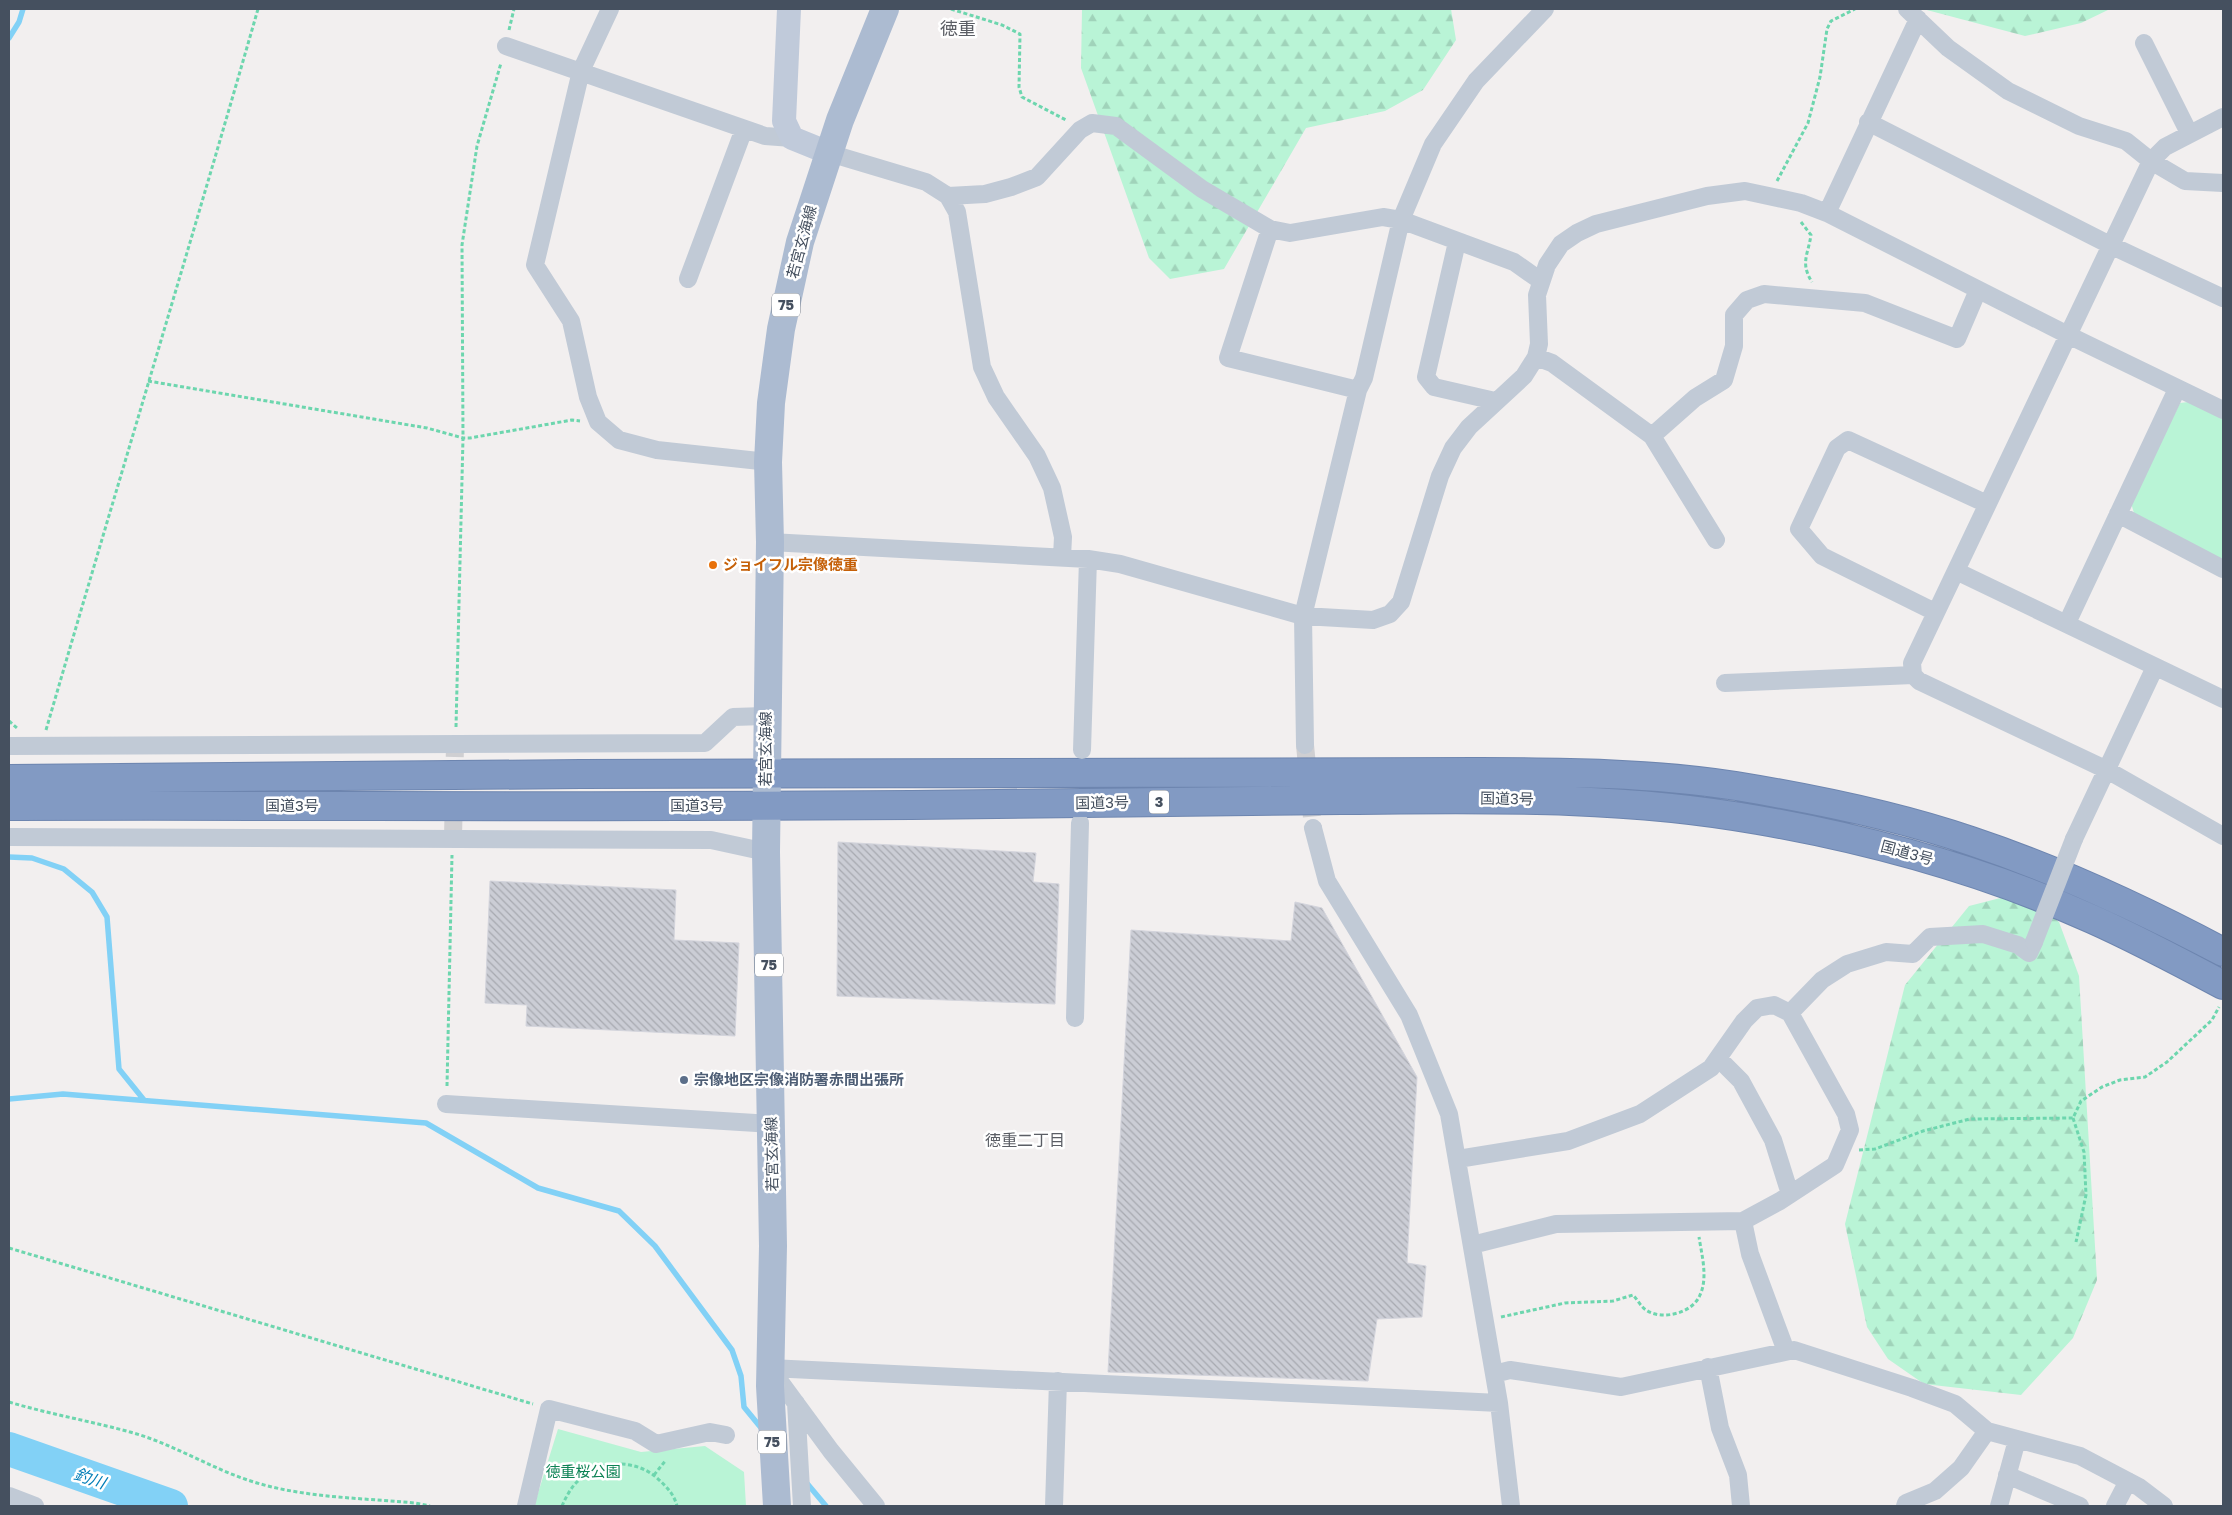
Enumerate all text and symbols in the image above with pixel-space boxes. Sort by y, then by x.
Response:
district label: 徳重 [940,17,976,39]
street label: 若宮玄海線 [783,203,819,280]
road number: 75 [772,294,800,316]
place label: ジョイフル宗像徳重 [723,555,858,573]
marker: ジョイフル宗像徳重 [707,559,719,571]
street label: 若宮玄海線 [756,711,774,787]
street label: 国道3号 [1480,789,1534,807]
road number: 3 [1149,790,1169,814]
street label: 国道3号 [1075,793,1129,811]
street label: 国道3号 [265,796,319,814]
street label: 国道3号 [670,796,724,814]
street label: 国道3号 [1879,836,1936,868]
road number: 75 [755,954,783,976]
place label: 宗像地区宗像消防署赤間出張所 [694,1070,904,1088]
marker: 宗像地区宗像消防署赤間出張所 [678,1074,690,1086]
street label: 若宮玄海線 [761,1116,781,1192]
district label: 徳重二丁目 [985,1130,1065,1150]
road number: 75 [758,1430,786,1454]
park label: 徳重桜公園 [545,1462,621,1480]
water label: 釣川 [72,1463,110,1493]

